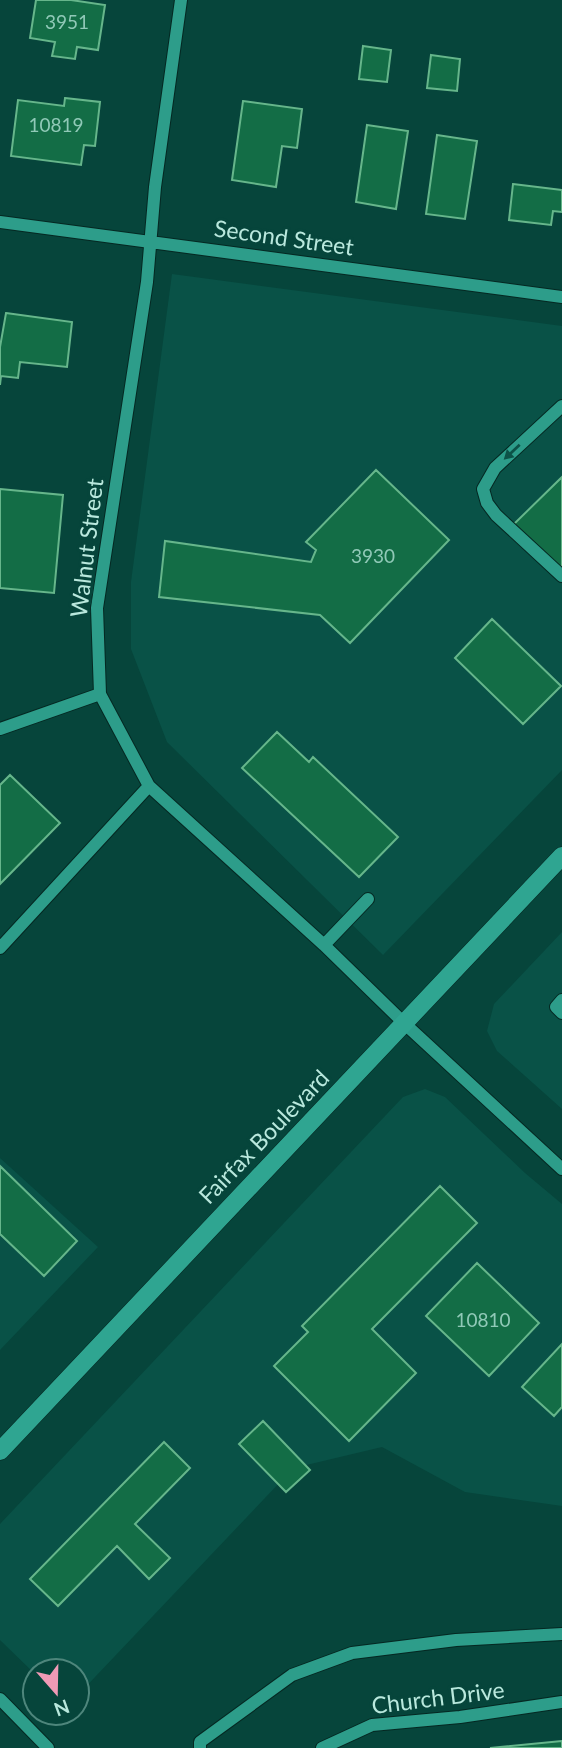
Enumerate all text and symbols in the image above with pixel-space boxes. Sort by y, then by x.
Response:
house number: 3951 [45,10,89,33]
house number: 10819 [28,113,84,136]
street label: Second Street [213,213,356,261]
one-way arrow [504,444,521,460]
street label: Walnut Street [64,476,109,619]
house number: 3930 [351,544,395,567]
street label: Fairfax Boulevard [192,1064,334,1209]
house number: 10810 [455,1308,511,1331]
north arrow [21,1657,91,1727]
street label: Church Drive [370,1675,506,1719]
text: N [51,1695,73,1722]

